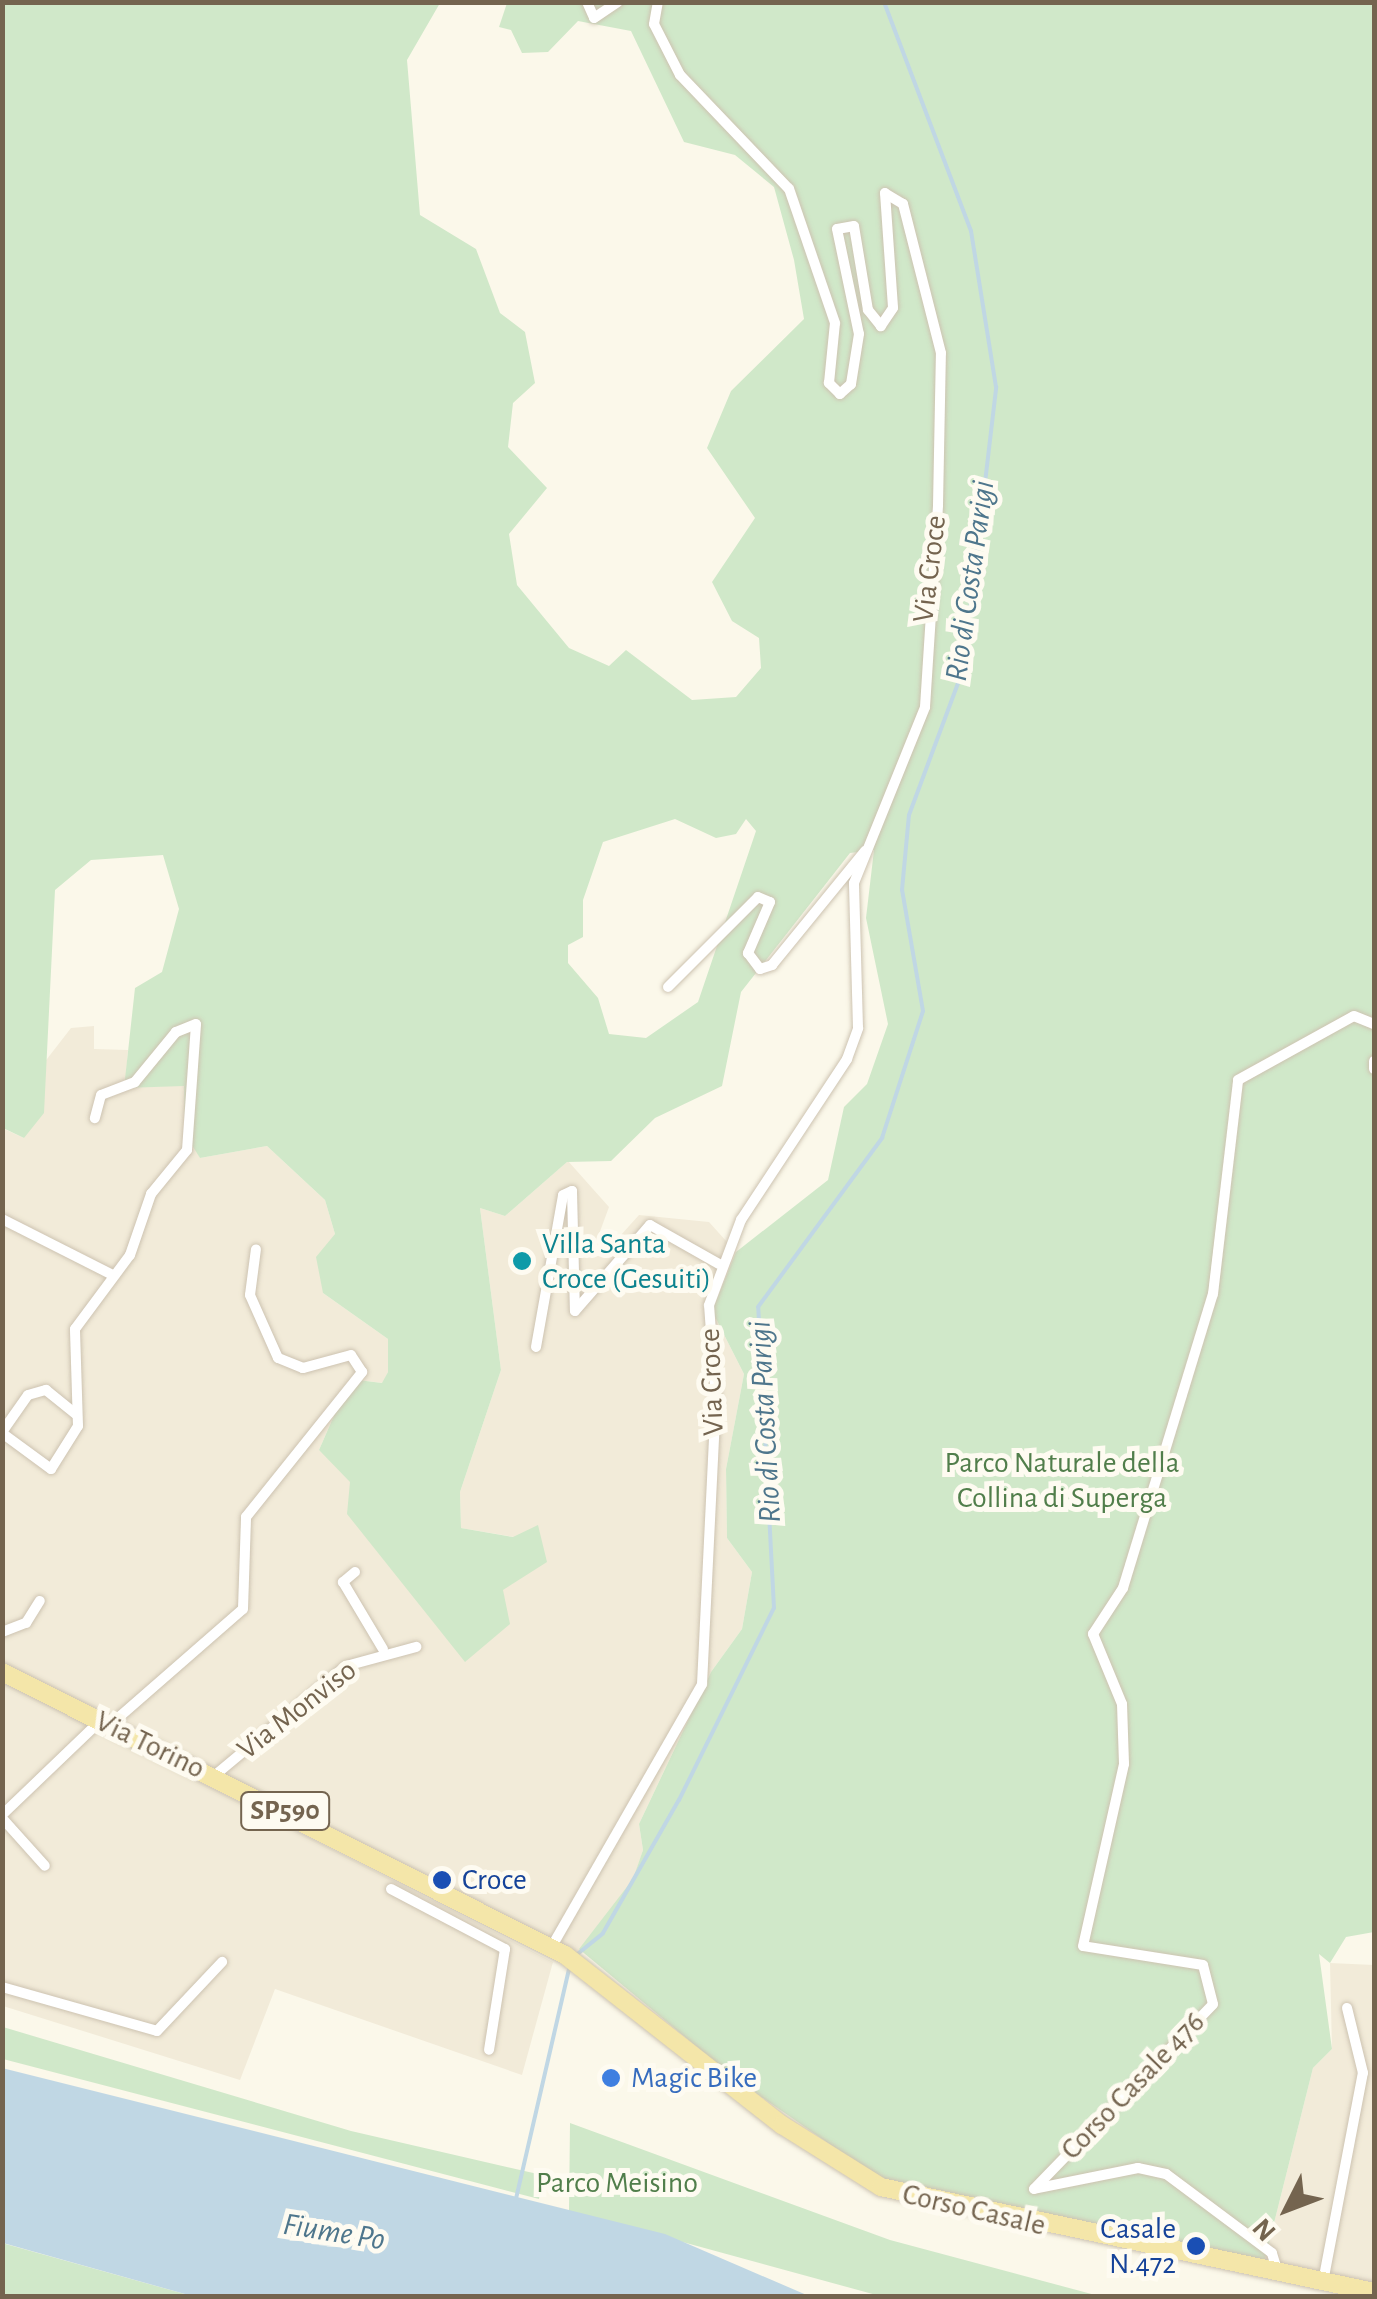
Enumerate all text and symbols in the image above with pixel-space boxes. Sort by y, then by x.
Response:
water label: Rio di Costa Parigi [937,478,1003,684]
street label: Via Croce [906,513,954,625]
place label: Villa Santa Croce (Gesuiti) [542,1226,711,1296]
marker: Villa Santa Croce (Gesuiti) [511,1250,533,1272]
water label: Rio di Costa Parigi [741,1320,789,1524]
street label: Via Croce [692,1328,732,1436]
park label: Parco Naturale della Collina di Superga [944,1445,1180,1516]
street label: Via Monviso [230,1652,364,1768]
street label: Via Torino [89,1703,211,1787]
road number: SP590 [240,1788,330,1834]
place label: Croce [462,1862,527,1898]
marker: Croce [431,1869,453,1891]
street label: Corso Casale 476 [1054,2005,1212,2167]
place label: Magic Bike [631,2060,757,2096]
marker: Magic Bike [600,2067,622,2089]
north arrow [1237,2159,1337,2259]
park label: Parco Meisino [536,2165,698,2201]
street label: Corso Casale [899,2176,1049,2244]
water label: Fiume Po [280,2205,388,2259]
place label: Casale N.472 [1100,2211,1176,2282]
text: N [1248,2212,1282,2246]
marker: Casale N.472 [1185,2235,1207,2257]

